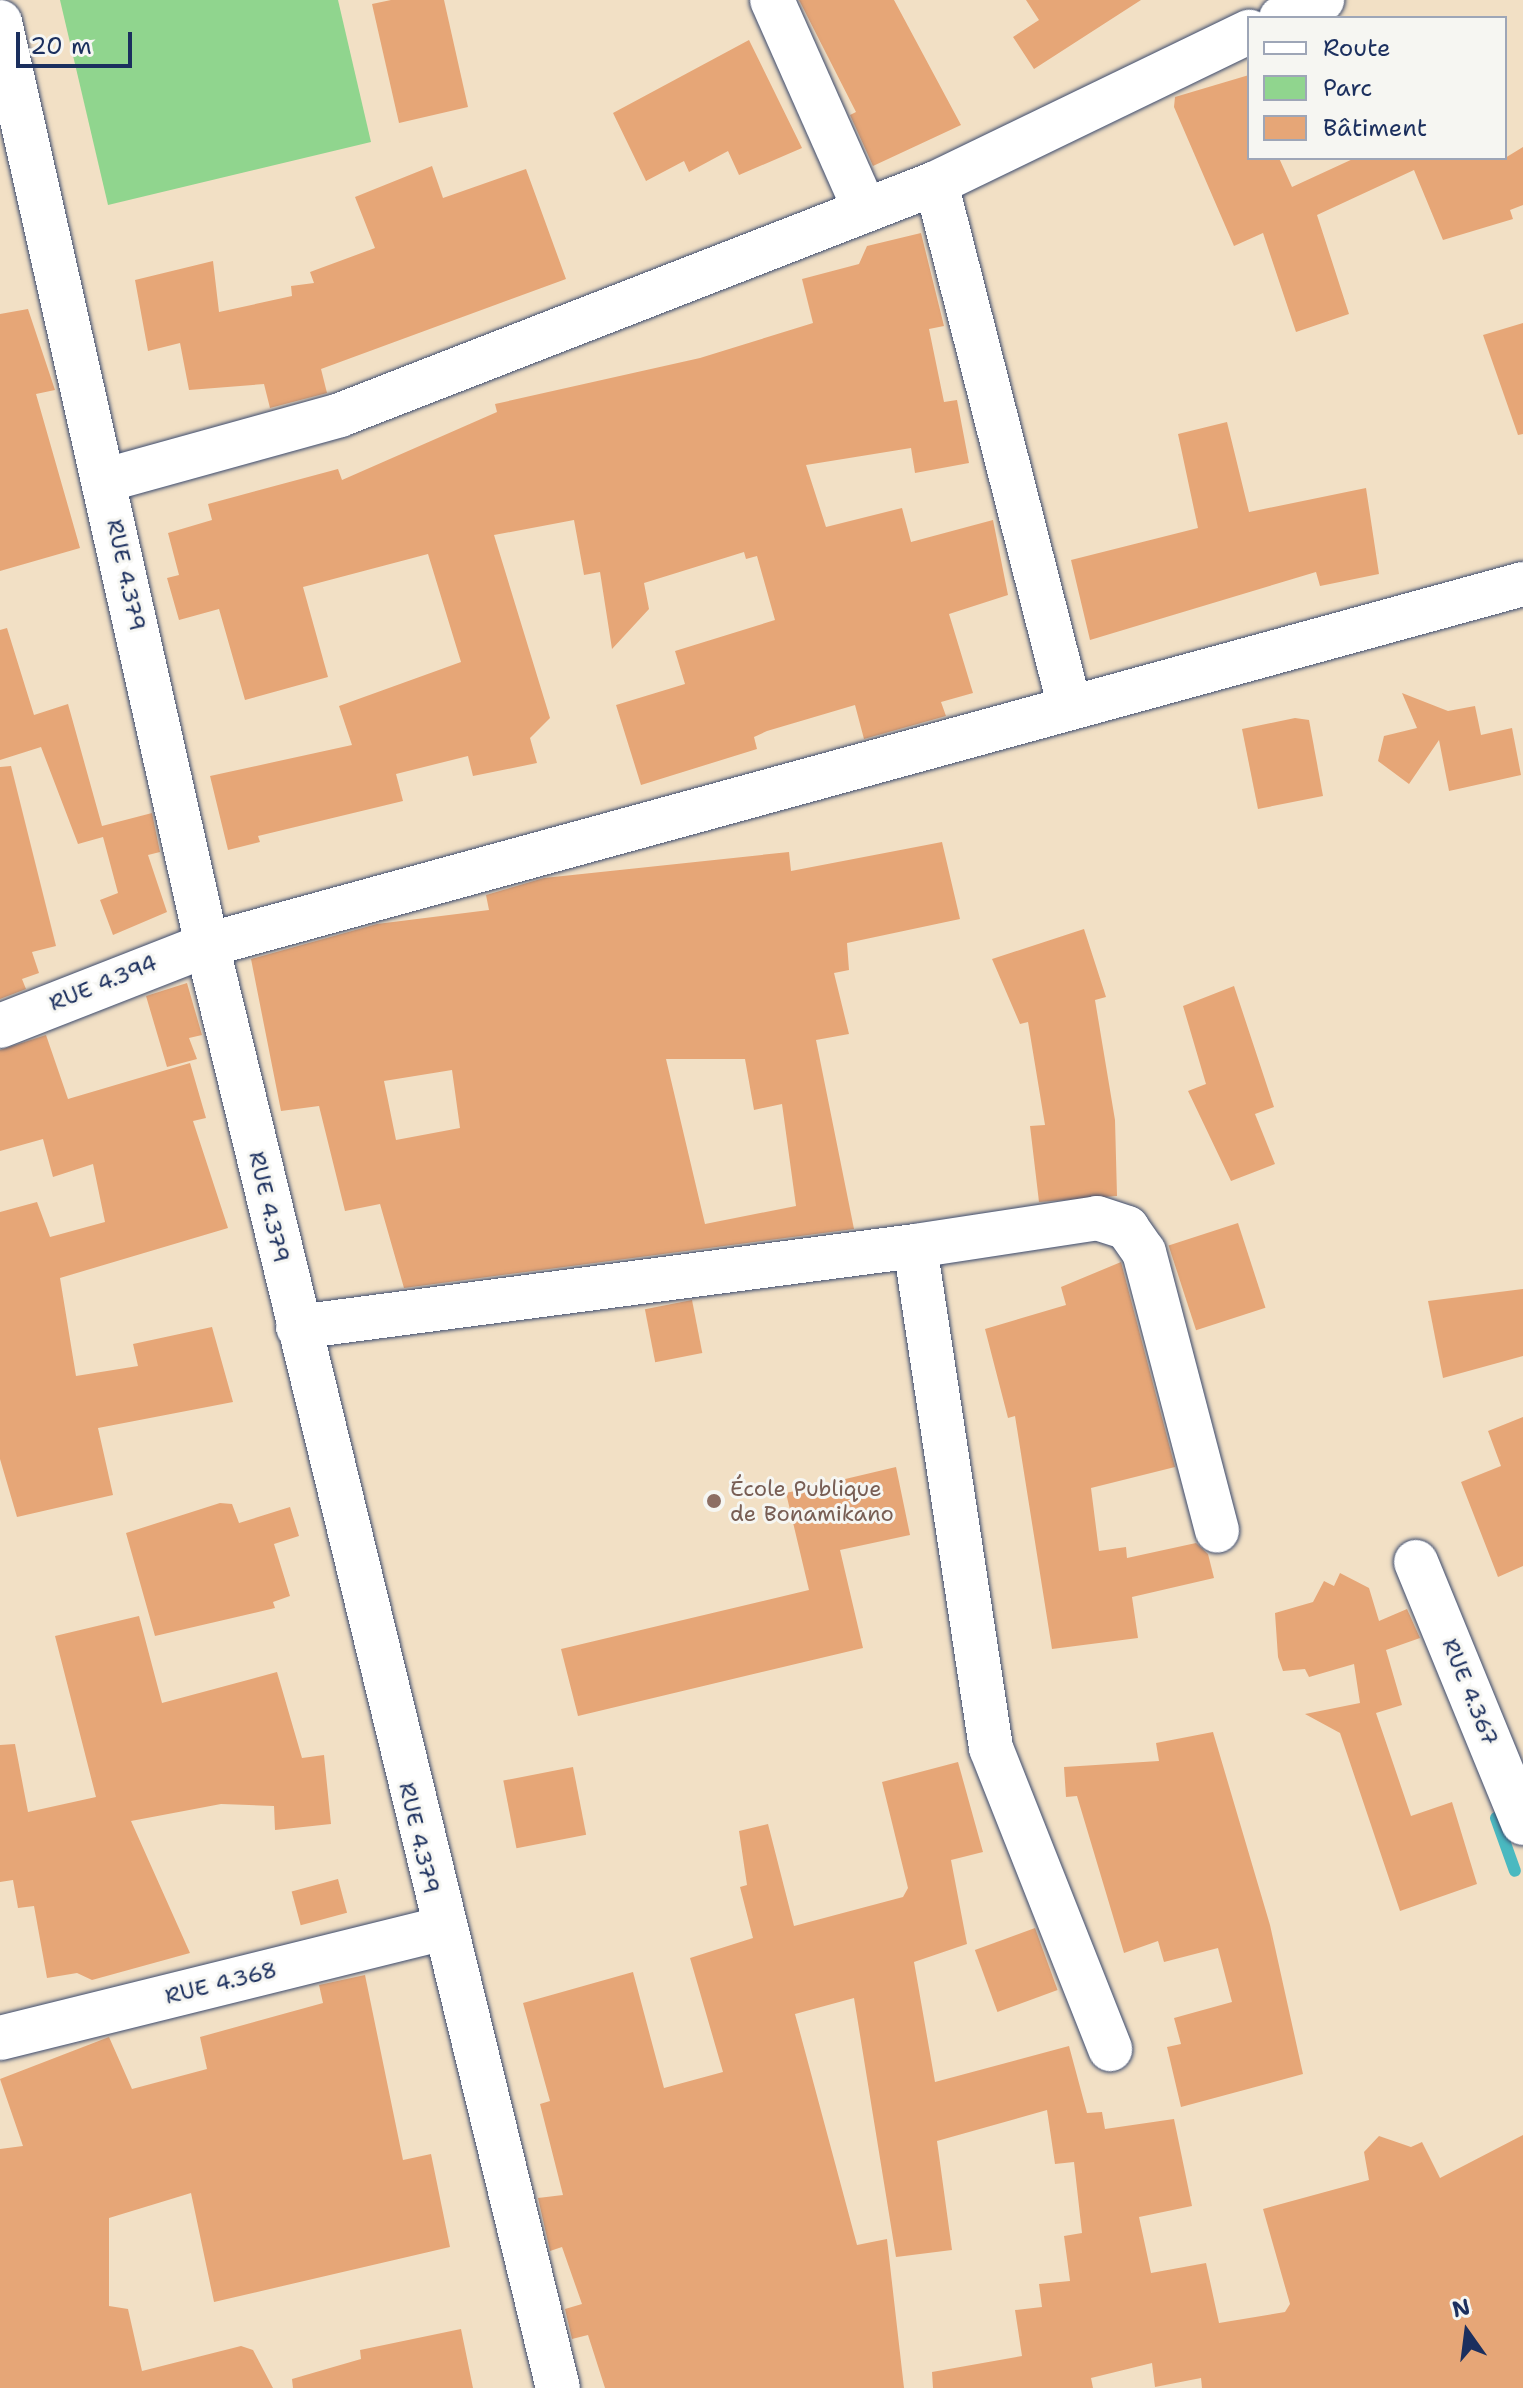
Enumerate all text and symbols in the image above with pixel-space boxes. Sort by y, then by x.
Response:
scale bar [20,16,136,66]
legend [1247,16,1507,160]
text: 20 m [30,30,92,62]
text: Route [1323,32,1391,64]
text: Parc [1323,72,1372,104]
text: Bâtiment [1323,112,1427,144]
street label: RUE 4.379 [101,517,151,633]
street label: RUE 4.394 [45,949,161,1017]
street label: RUE 4.379 [243,1149,295,1265]
place label: École Publique de Bonamikano [730,1475,894,1526]
marker: École Publique de Bonamikano [705,1492,723,1510]
street label: RUE 4.367 [1437,1635,1503,1749]
street label: RUE 4.379 [393,1780,445,1896]
street label: RUE 4.368 [162,1956,280,2010]
north arrow [1427,2292,1507,2372]
text: N [1449,2292,1473,2324]

